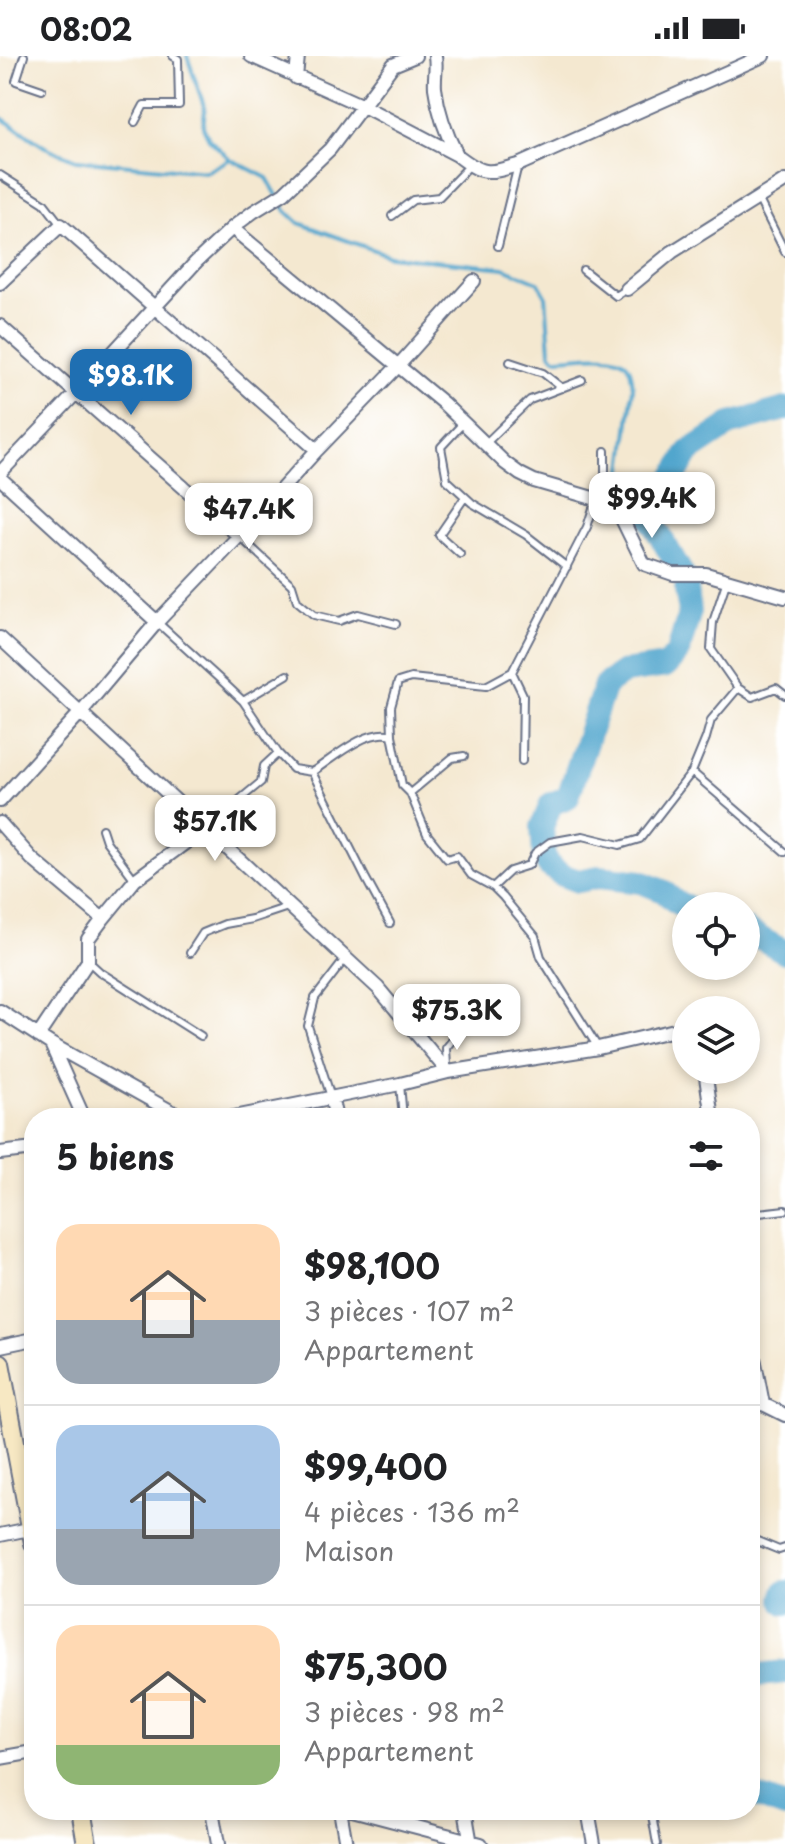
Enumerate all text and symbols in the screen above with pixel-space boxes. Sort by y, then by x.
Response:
text: 08:02 [40,6,132,51]
pin: $98.1K [66,349,196,417]
text: $98.1K [88,355,174,394]
pin: $99.4K [587,472,717,540]
text: $99.4K [607,478,697,517]
pin: $47.4K [184,483,314,551]
text: $47.4K [203,489,295,528]
pin: $57.1K [150,795,280,863]
text: $57.1K [173,801,257,840]
map controls [672,892,760,1084]
button: locate [672,892,760,980]
pin: $75.3K [392,984,522,1052]
text: $75.3K [411,990,503,1029]
button: layers [672,996,760,1084]
text: 5 biens [56,1130,174,1182]
icon: filters [684,1134,728,1178]
text: $98,100 [304,1239,440,1291]
icon: home [120,1256,216,1352]
text: 3 pièces · 107 m² [304,1291,515,1330]
text: Appartement [304,1330,474,1369]
text: $99,400 [304,1440,447,1492]
icon: home [120,1457,216,1553]
text: 4 pièces · 136 m² [304,1492,520,1531]
text: Maison [304,1531,394,1570]
text: $75,300 [304,1640,448,1692]
icon: home [120,1657,216,1753]
text: 3 pièces · 98 m² [304,1692,505,1731]
text: Appartement [304,1731,474,1770]

